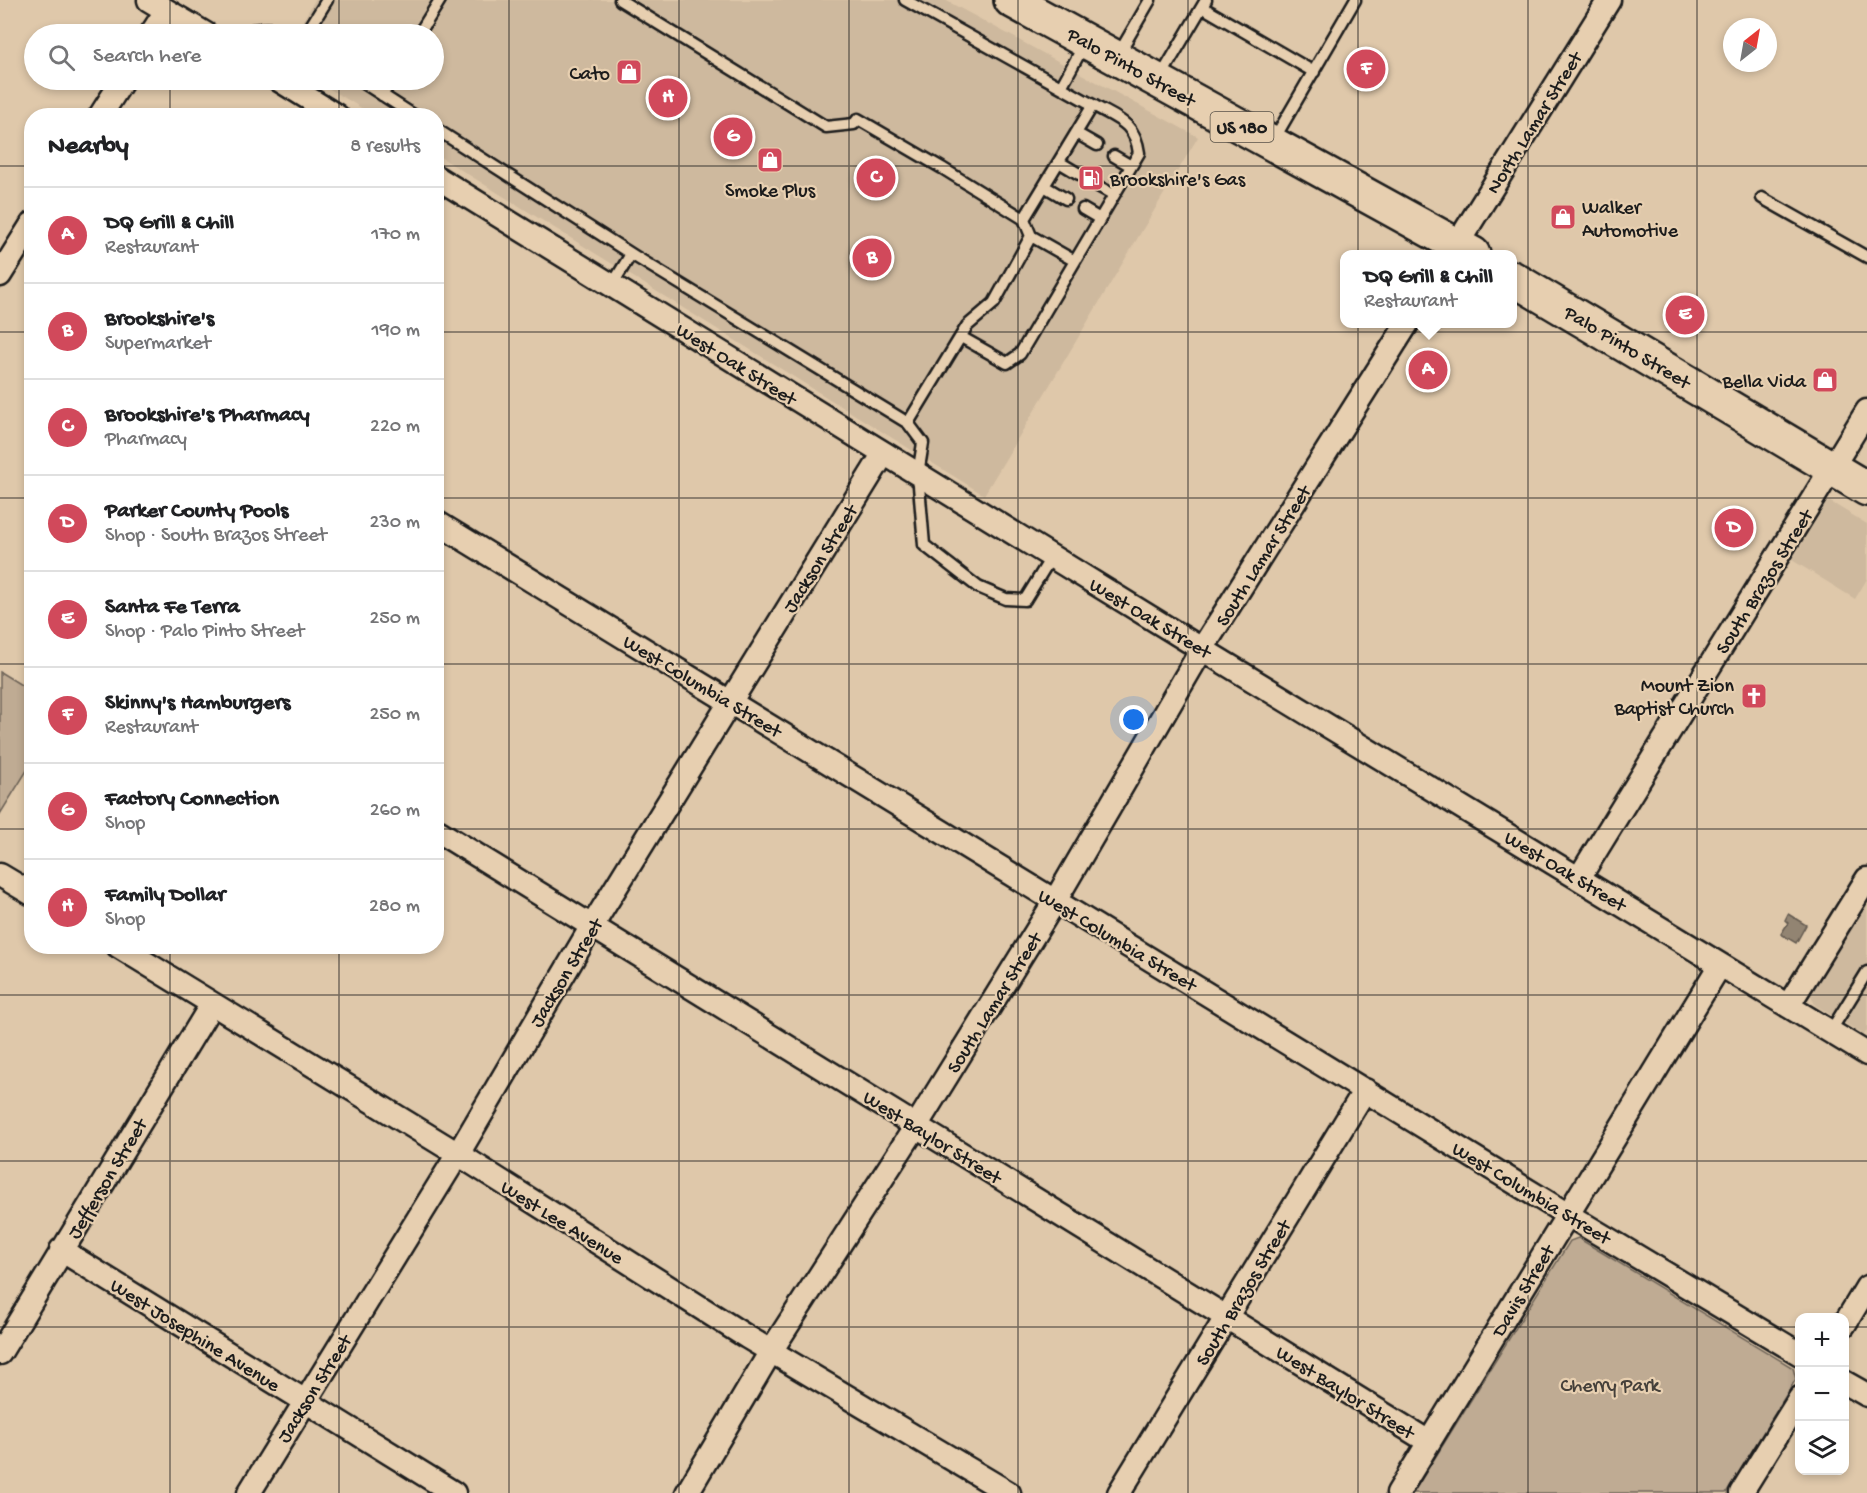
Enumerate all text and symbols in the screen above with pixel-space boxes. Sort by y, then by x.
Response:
north arrow [1723,18,1777,72]
search box [24,24,444,90]
street label: Palo Pinto Street [1061,24,1200,115]
icon: search [45,41,78,74]
text: Search here [93,44,201,70]
pin: F [1346,46,1386,92]
street label: North Lamar Street [1483,47,1590,199]
shop icon: Cato [614,57,644,87]
place label: Cato [570,64,610,87]
pin: H [648,76,688,120]
road number: US 180 [1210,112,1274,142]
pin: G [714,114,752,160]
text: Nearby [48,132,129,163]
text: 8 results [350,136,420,159]
shop icon: Smoke Plus [755,145,785,175]
pin: C [856,156,896,201]
fuel station icon: Brookshire's Gas [1076,163,1106,193]
place label: Brookshire's Gas [1109,170,1246,193]
place label: Smoke Plus [725,181,816,204]
place label: Walker Automotive [1582,198,1679,244]
shop icon: Walker Automotive [1548,202,1578,232]
text: DQ Grill & Chill [105,211,234,237]
text: A [62,224,73,247]
text: 170 m [371,224,420,247]
pin: B [852,236,892,280]
text: Restaurant [105,237,198,260]
popup [1340,250,1517,328]
text: DQ Grill & Chill [1364,265,1493,291]
text: Restaurant [1364,291,1457,314]
pin: E [1666,292,1704,338]
street label: Palo Pinto Street [1558,302,1695,397]
text: Brookshire's [105,307,214,333]
text: B [62,320,73,343]
text: 190 m [372,320,420,343]
street label: West Oak Street [671,320,801,413]
text: Supermarket [105,333,211,356]
pin: A [1408,348,1448,392]
shop icon: Bella Vida [1810,365,1840,395]
place label: Bella Vida [1722,372,1807,395]
text: Brookshire's Pharmacy [105,403,310,429]
text: C [62,416,73,439]
text: 220 m [370,416,420,439]
text: Pharmacy [105,429,187,452]
street label: South Lamar Street [1212,481,1319,631]
text: Parker County Pools [105,499,288,525]
street label: Jackson Street [780,500,865,618]
street label: South Brazos Street [1712,505,1821,659]
pin: D [1714,506,1754,550]
text: D [61,512,74,535]
text: 230 m [370,512,420,535]
text: Shop · South Brazos Street [105,525,327,548]
street label: West Oak Street [1084,575,1216,666]
text: Santa Fe Terra [105,595,240,621]
text: E [61,608,74,631]
text: 250 m [369,608,420,631]
text: Shop · Palo Pinto Street [105,621,304,644]
street label: West Columbia Street [618,632,786,745]
place label: Mount Zion Baptist Church [1613,676,1734,722]
church icon: Mount Zion Baptist Church [1739,681,1769,711]
text: Skinny's Hamburgers [105,691,290,717]
text: F [62,704,73,727]
text: 250 m [369,704,420,727]
your location [1119,705,1148,734]
text: Restaurant [105,717,198,740]
text: Factory Connection [105,787,279,813]
text: G [61,800,74,823]
text: 260 m [370,800,420,823]
text: Shop [105,813,145,836]
street label: West Oak Street [1499,828,1631,919]
text: Family Dollar [105,883,225,909]
street label: West Columbia Street [1033,886,1201,999]
text: H [62,896,73,919]
text: 280 m [369,896,420,919]
text: Shop [105,909,145,932]
street label: Jackson Street [527,914,610,1032]
street label: South Lamar Street [943,928,1050,1078]
street label: West Baylor Street [858,1087,1006,1192]
street label: Jefferson Street [64,1114,155,1244]
street label: West Columbia Street [1447,1139,1615,1252]
street label: West Lee Avenue [495,1177,627,1271]
street label: South Brazos Street [1192,1215,1298,1371]
street label: Davis Street [1488,1240,1562,1343]
street label: West Josephine Avenue [105,1275,284,1399]
map controls [1795,1313,1849,1475]
button: + [1795,1313,1849,1367]
street label: Jackson Street [274,1330,359,1448]
street label: West Baylor Street [1271,1342,1419,1447]
button: − [1795,1367,1849,1421]
park label: Cherry Park [1561,1376,1661,1399]
button: layers [1795,1421,1849,1475]

